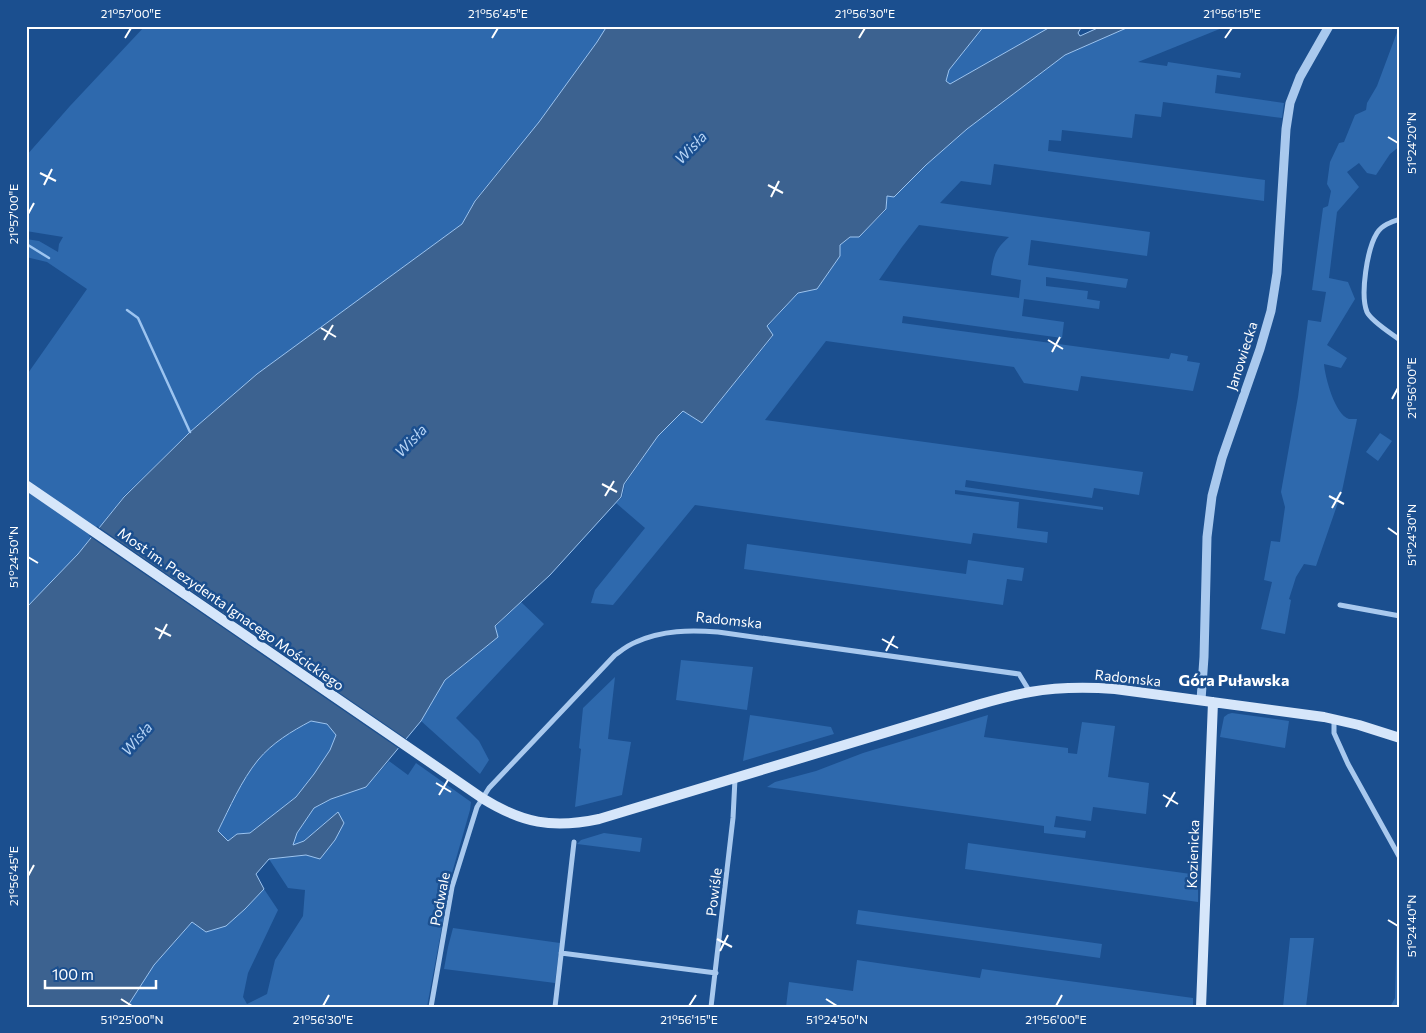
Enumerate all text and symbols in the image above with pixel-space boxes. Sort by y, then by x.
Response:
text: 21°57'00"E [101,6,161,20]
text: 21°56'45"E [468,6,528,20]
text: 21°56'30"E [835,6,895,20]
text: 21°56'15"E [1203,6,1261,20]
text: 51°24'20"N [1404,112,1418,174]
water label: Wisła [670,127,710,167]
text: 21°57'00"E [6,184,20,244]
street label: Janowiecka [1222,319,1261,393]
text: 21°56'00"E [1404,357,1418,419]
water label: Wisła [390,420,430,460]
text: 51°24'30"N [1404,504,1418,566]
street label: Most im. Prezydenta Ignacego Mościckiego [115,524,348,694]
text: 51°24'50"N [6,526,20,588]
street label: Radomska [695,608,763,631]
street label: Radomska [1094,666,1162,689]
district label: Góra Puławska [1179,670,1289,689]
water label: Wisła [117,718,156,759]
street label: Kozienicka [1183,819,1202,889]
text: 21°56'45"E [6,846,20,906]
street label: Powiśle [702,867,725,917]
street label: Podwale [426,871,453,927]
text: 51°24'40"N [1404,895,1418,957]
scale bar [45,958,156,990]
text: 100 m [52,965,94,983]
text: 51°25'00"N [101,1012,163,1026]
text: 21°56'30"E [293,1012,353,1026]
text: 21°56'15"E [660,1012,718,1026]
text: 51°24'50"N [806,1012,868,1026]
text: 21°56'00"E [1025,1012,1087,1026]

